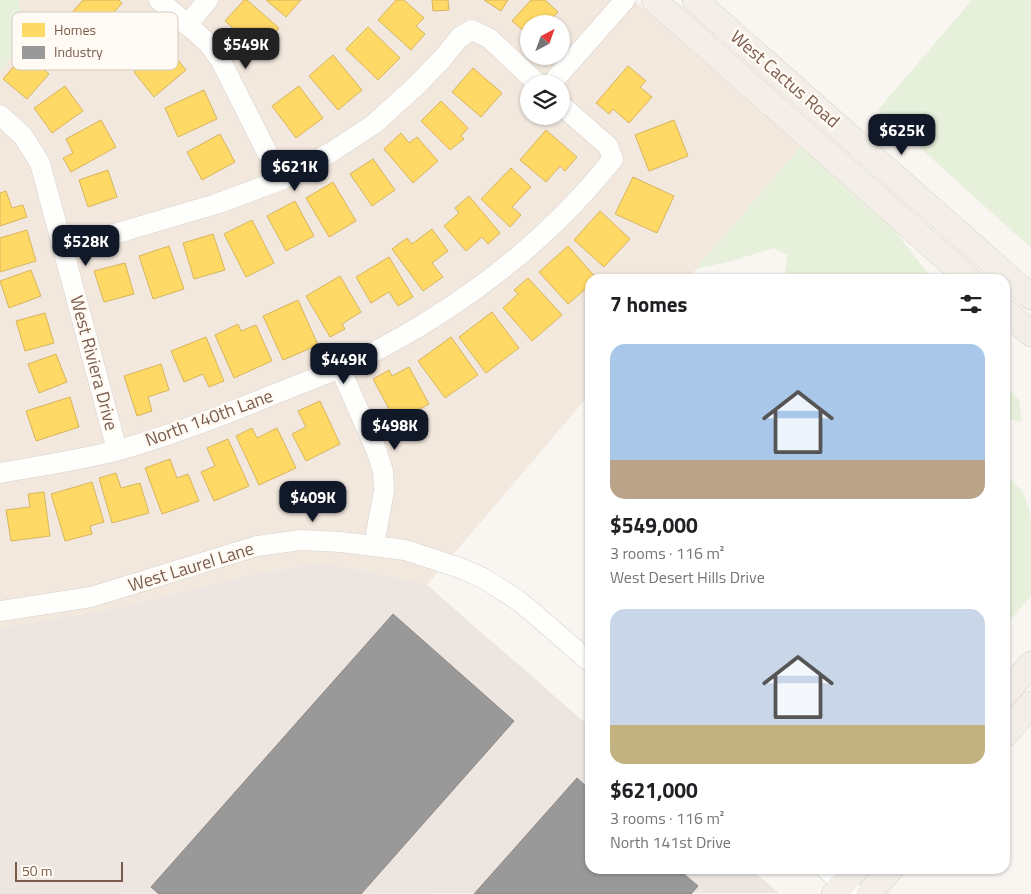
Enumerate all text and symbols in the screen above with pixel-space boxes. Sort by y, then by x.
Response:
legend [12,12,178,70]
north arrow [520,15,570,65]
map controls [520,15,570,125]
text: Homes [54,19,96,40]
street label: West Cactus Road [725,23,846,134]
pin: $549K [211,28,281,70]
text: $549K [223,32,269,56]
text: Industry [54,41,103,62]
button: layers [520,75,570,125]
pin: $625K [867,114,937,156]
text: $625K [879,118,925,142]
pin: $621K [260,150,330,192]
text: $621K [272,154,318,178]
pin: $528K [51,224,121,267]
text: $528K [63,229,109,253]
text: 7 homes [610,288,687,320]
icon: filters [957,290,985,318]
street label: West Riviera Drive [64,292,125,433]
pin: $449K [309,342,379,385]
text: $449K [321,347,367,371]
icon: home [753,377,843,467]
street label: North 140th Lane [141,382,277,453]
pin: $498K [360,408,430,451]
text: $498K [372,413,418,437]
pin: $409K [278,480,348,523]
text: $409K [290,485,336,509]
text: $549,000 [610,509,698,541]
street label: West Laurel Lane [125,535,257,598]
text: 3 rooms · 116 m² [610,541,724,565]
text: West Desert Hills Drive [610,565,765,589]
icon: home [753,642,843,732]
text: $621,000 [610,774,698,806]
text: 3 rooms · 116 m² [610,806,724,830]
text: North 141st Drive [610,830,731,854]
scale bar [15,859,122,882]
text: 50 m [22,860,52,881]

